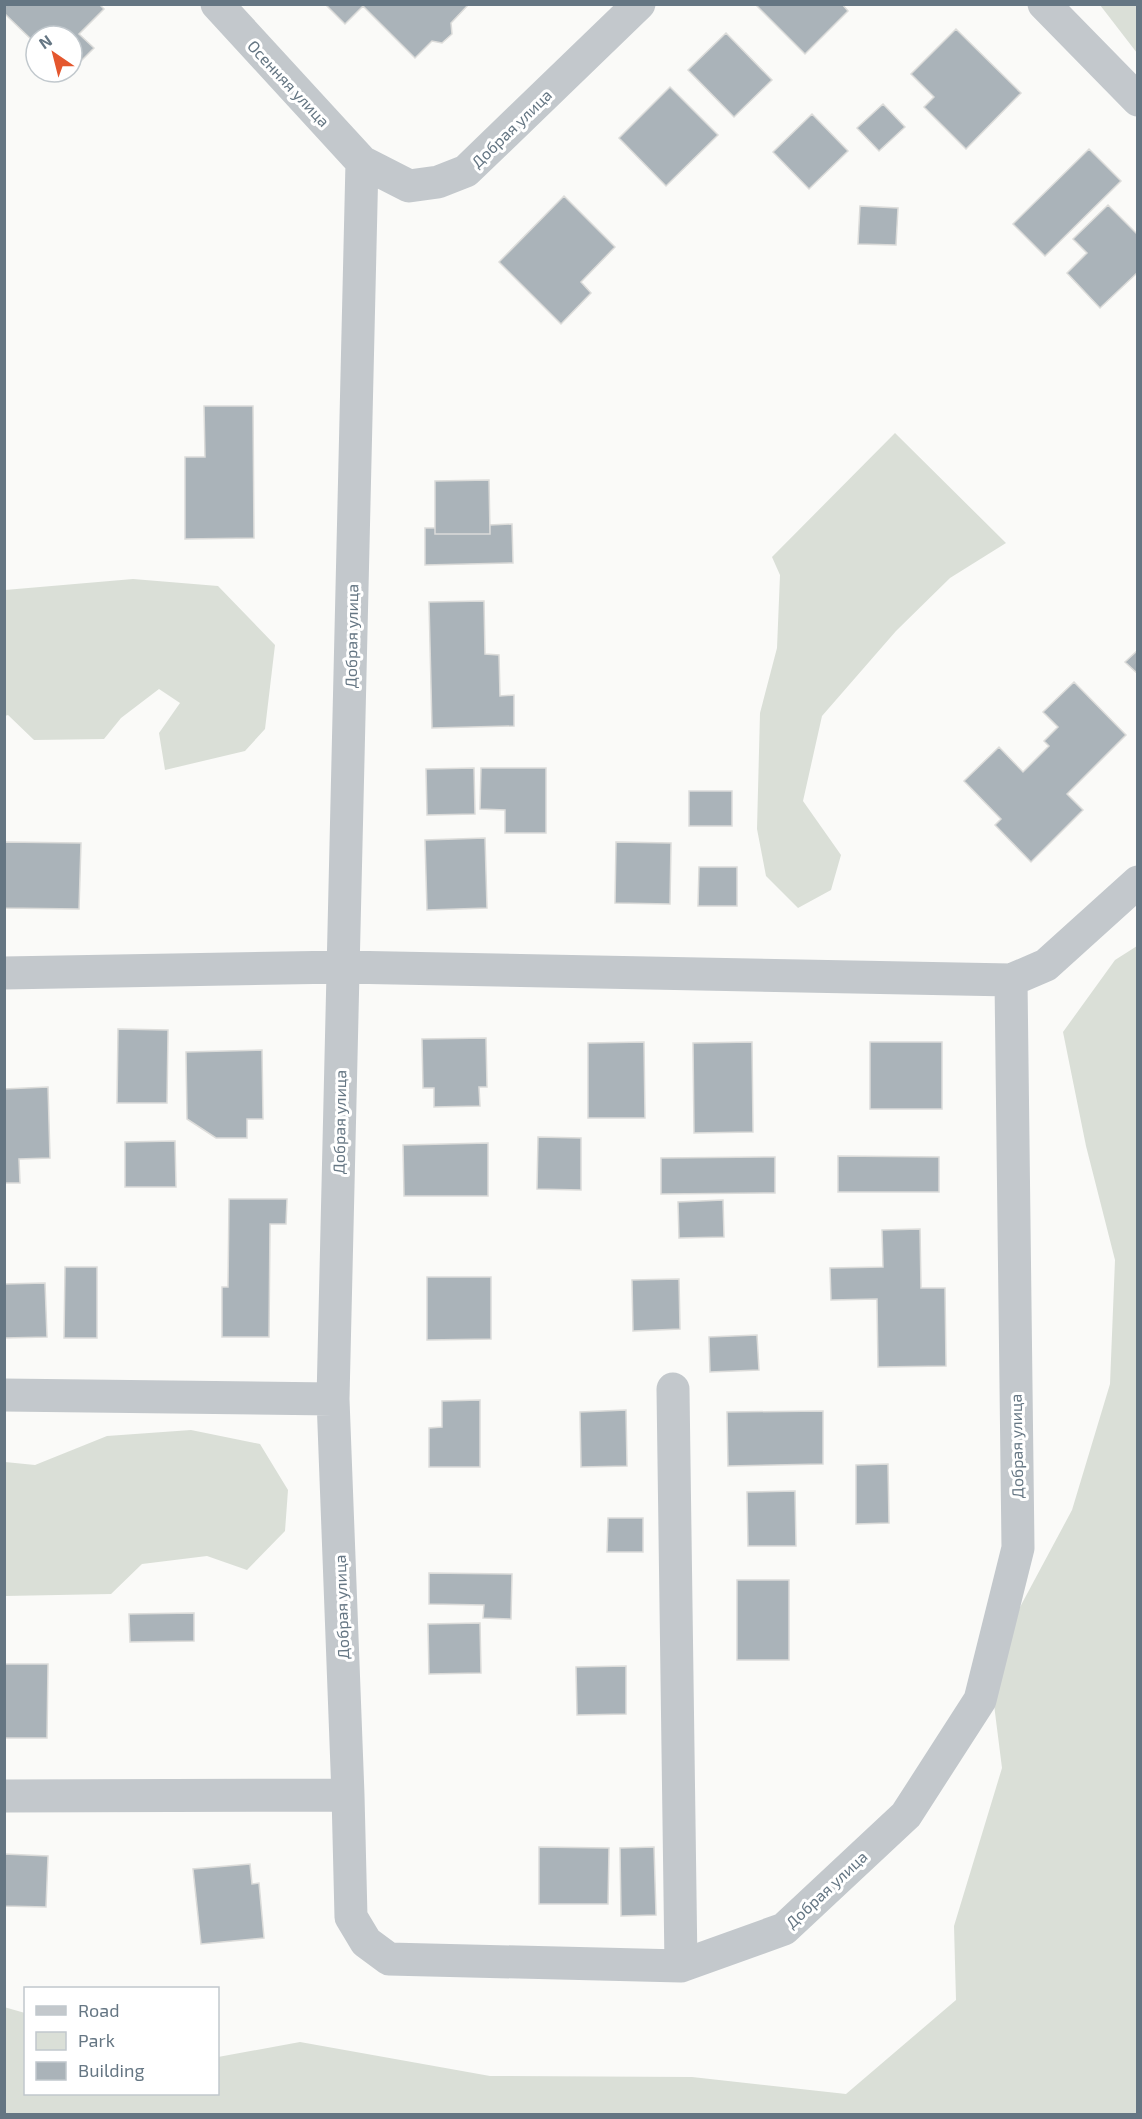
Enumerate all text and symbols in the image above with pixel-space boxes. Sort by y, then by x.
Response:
north arrow [24,24,84,84]
text: N [35,30,55,52]
street label: Осенняя улица [243,36,334,131]
street label: Добрая улица [467,85,556,172]
street label: Добрая улица [341,584,362,688]
street label: Добрая улица [329,1070,350,1174]
street label: Добрая улица [1006,1394,1027,1498]
street label: Добрая улица [330,1554,353,1660]
street label: Добрая улица [781,1846,871,1932]
legend [24,1987,219,2095]
text: Road [78,1999,119,2021]
text: Park [78,2029,115,2051]
text: Building [78,2059,145,2081]

